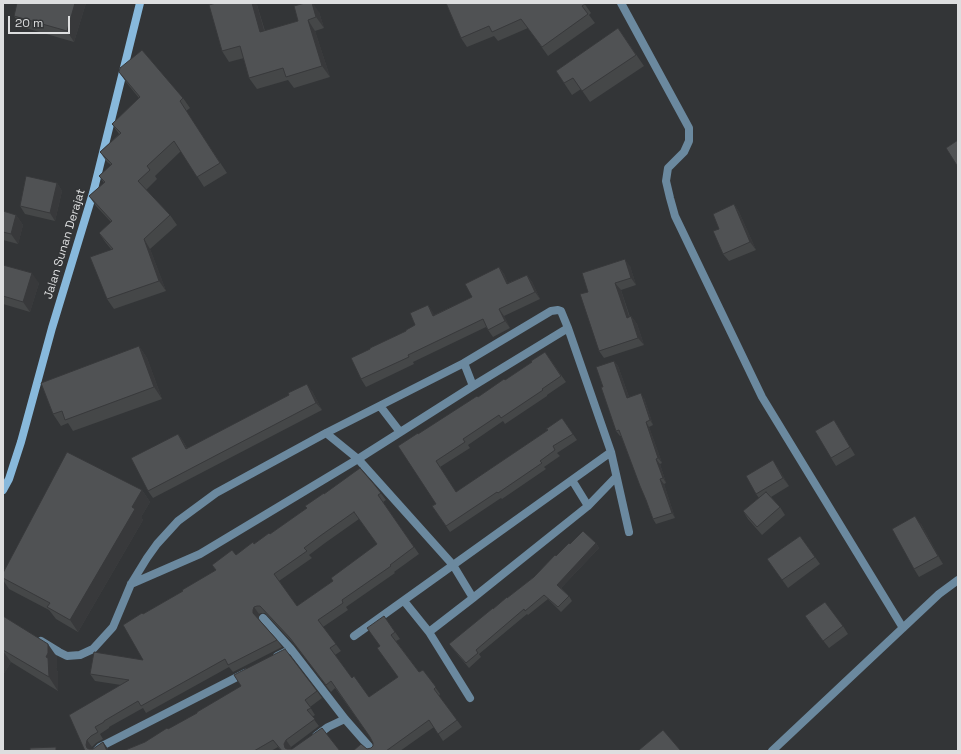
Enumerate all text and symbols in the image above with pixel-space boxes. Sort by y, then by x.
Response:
scale bar [10,8,72,34]
text: 20 m [15,15,43,31]
street label: Jalan Sunan Derajat [41,187,89,301]

